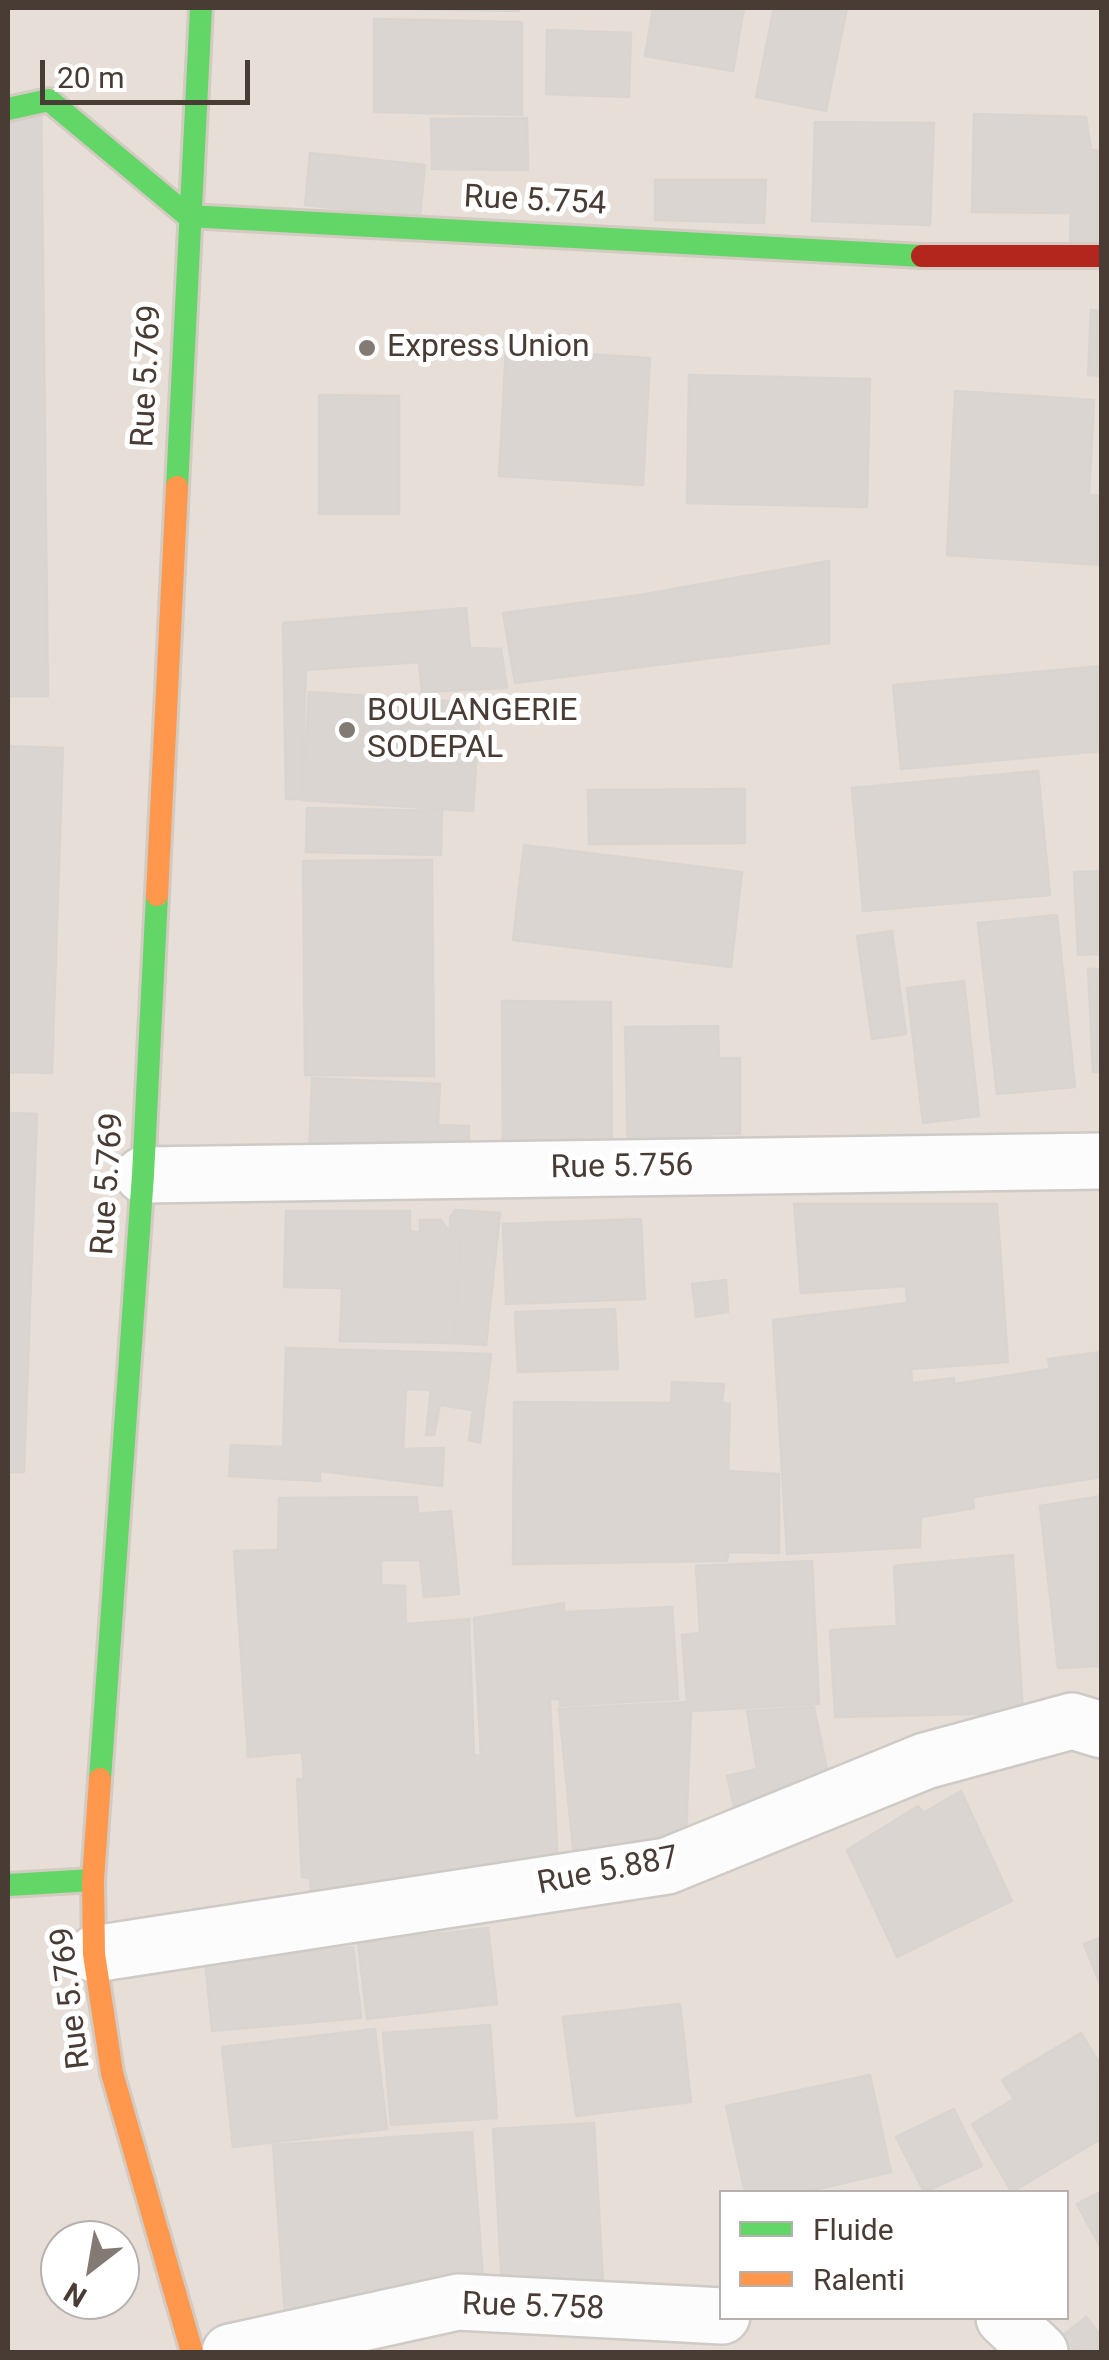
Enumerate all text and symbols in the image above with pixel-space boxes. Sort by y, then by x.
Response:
scale bar [45,40,255,102]
text: 20 m [57,60,124,95]
street label: Rue 5.754 [463,179,607,225]
street label: Rue 5.769 [125,304,171,448]
place label: Express Union [387,329,590,367]
marker: Express Union [356,337,378,359]
place label: BOULANGERIE SODEPAL [367,693,578,768]
marker: BOULANGERIE SODEPAL [336,719,358,741]
street label: Rue 5.769 [85,1112,133,1256]
street label: Rue 5.756 [550,1148,694,1188]
street label: Rue 5.887 [534,1840,682,1904]
street label: Rue 5.769 [44,1925,100,2071]
legend [719,2190,1069,2320]
text: Fluide [813,2212,894,2247]
north arrow [40,2220,140,2320]
text: Ralenti [813,2262,905,2297]
text: N [58,2275,92,2314]
street label: Rue 5.758 [461,2286,605,2330]

